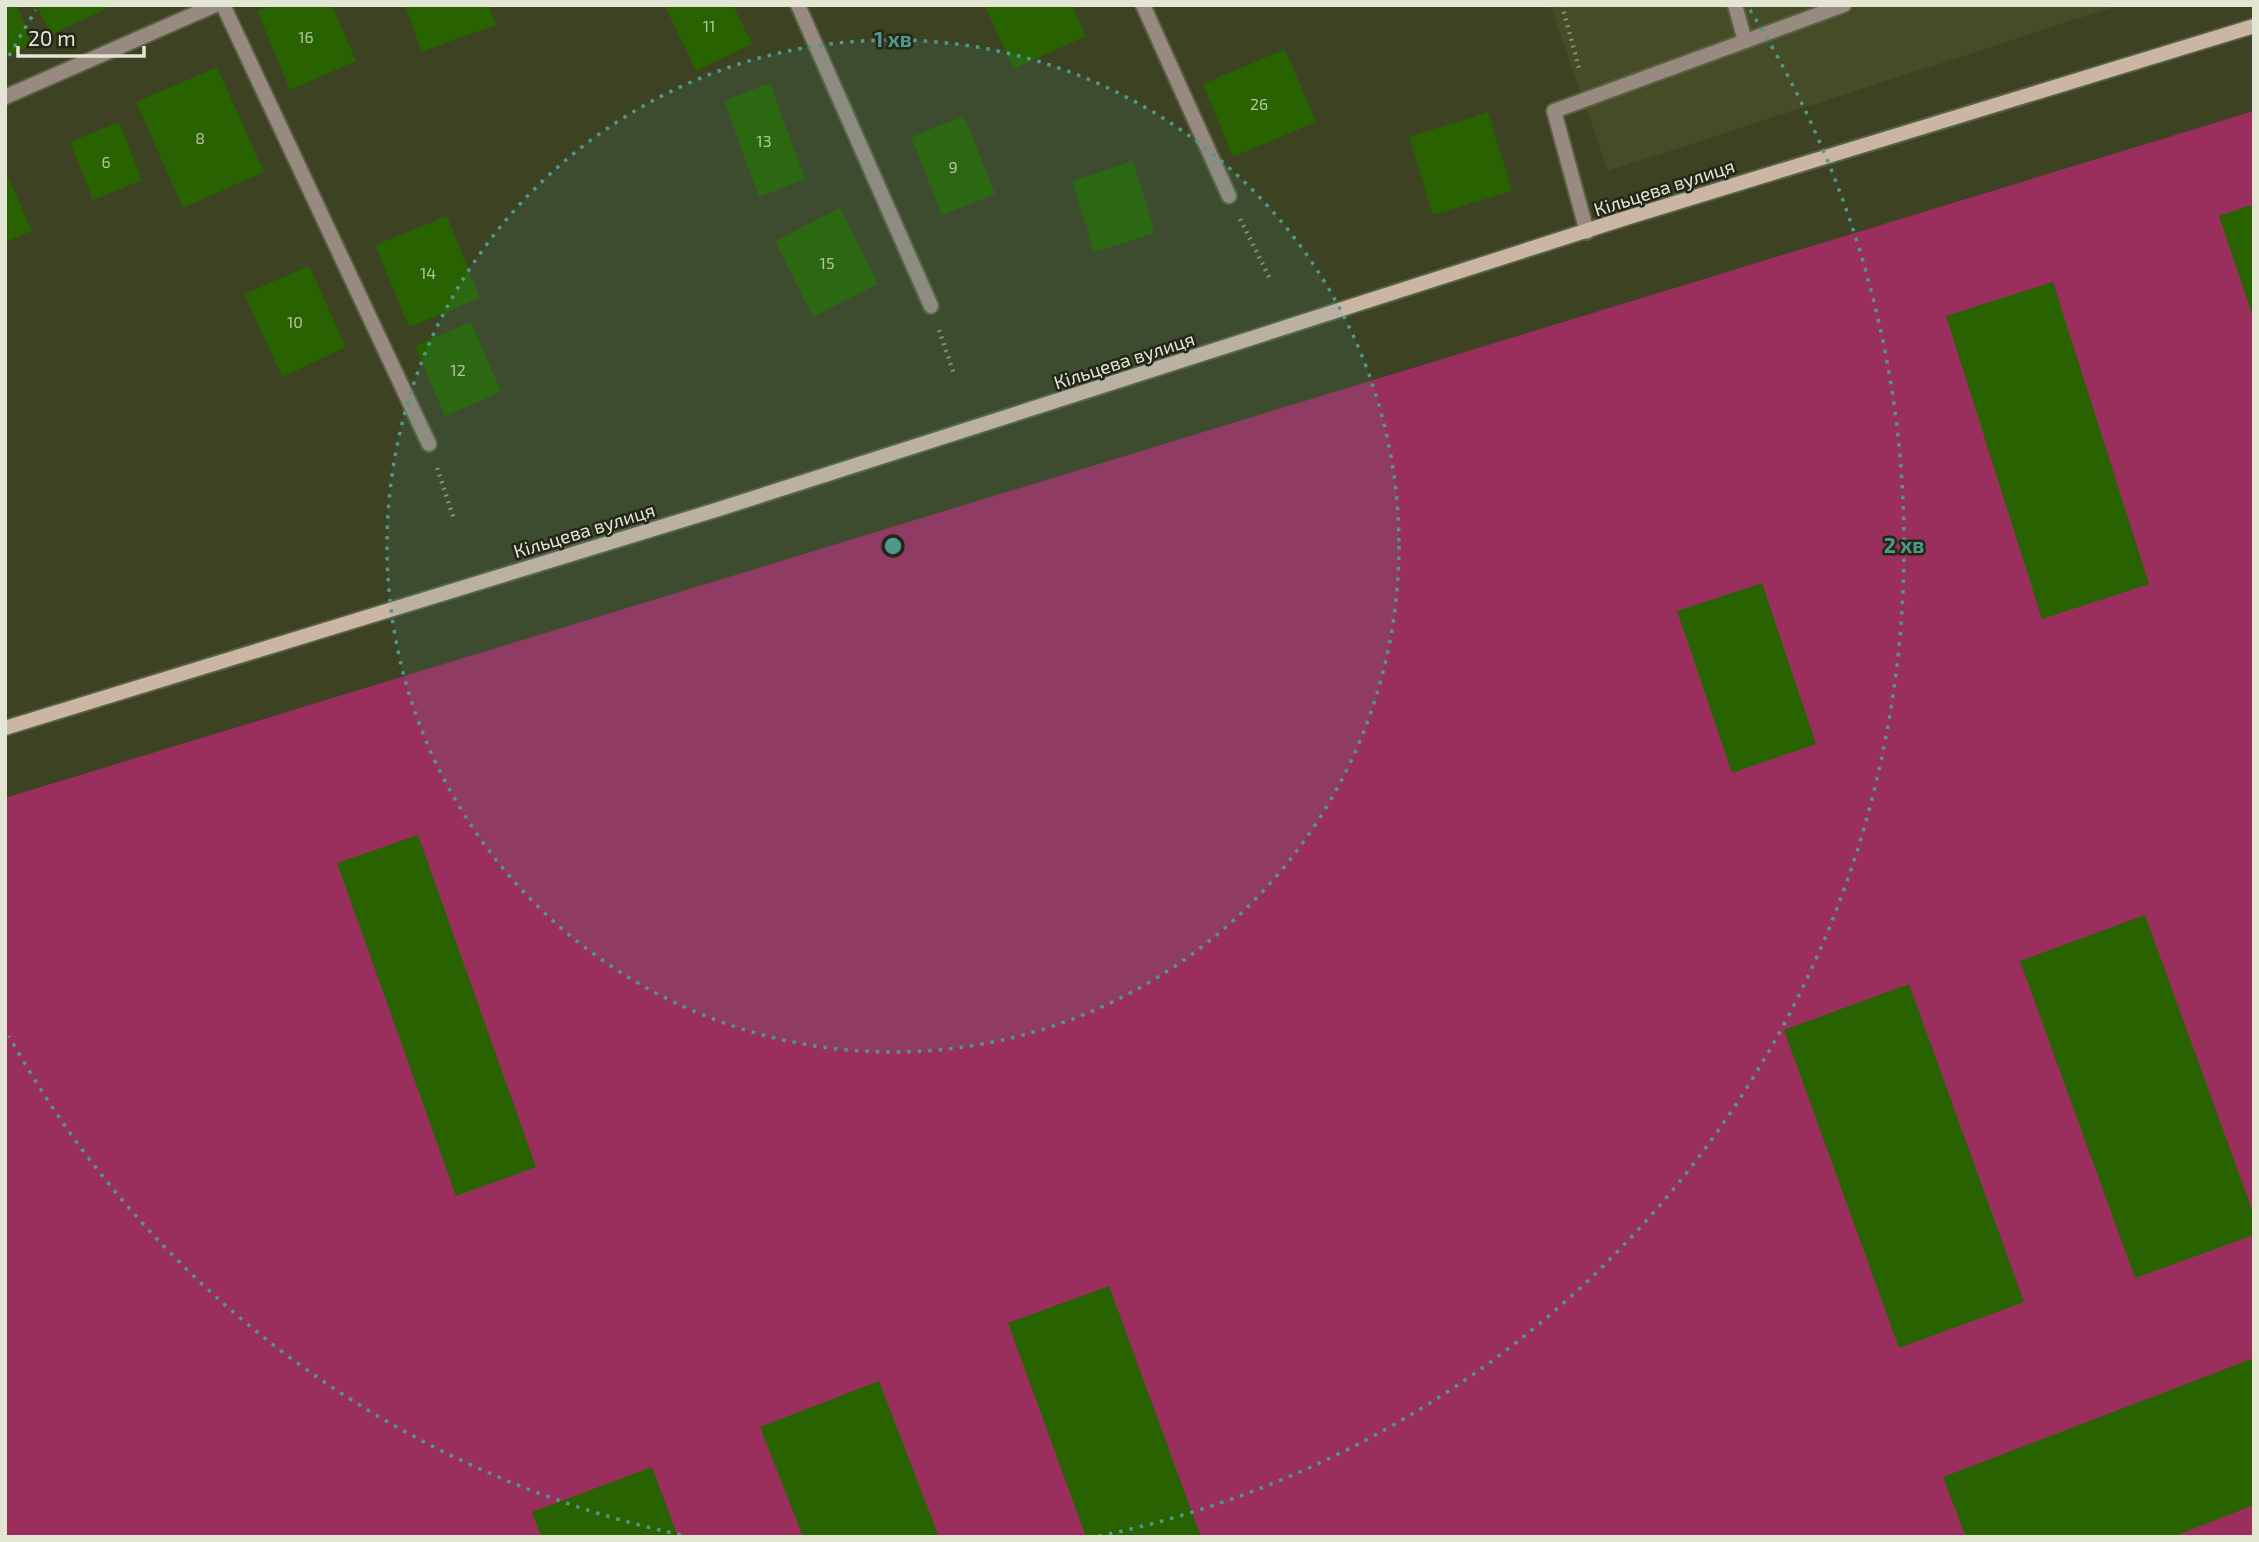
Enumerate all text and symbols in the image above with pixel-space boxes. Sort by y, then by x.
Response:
scale bar [18,14,144,58]
house number: 11 [703,16,715,35]
text: 20 m [28,25,76,50]
text: 1 хв [874,26,912,51]
house number: 16 [298,27,314,46]
house number: 26 [1250,94,1268,113]
house number: 8 [195,128,205,147]
house number: 13 [756,131,772,150]
house number: 6 [101,152,111,171]
street label: Кільцева вулиця [1591,153,1738,222]
house number: 9 [948,157,958,176]
house number: 15 [820,253,834,272]
house number: 14 [420,263,436,282]
house number: 10 [287,312,303,331]
street label: Кільцева вулиця [1051,326,1198,395]
house number: 12 [450,360,466,379]
street label: Кільцева вулиця [510,498,658,563]
text: 2 хв [1884,532,1924,557]
centre of rings [881,534,905,558]

